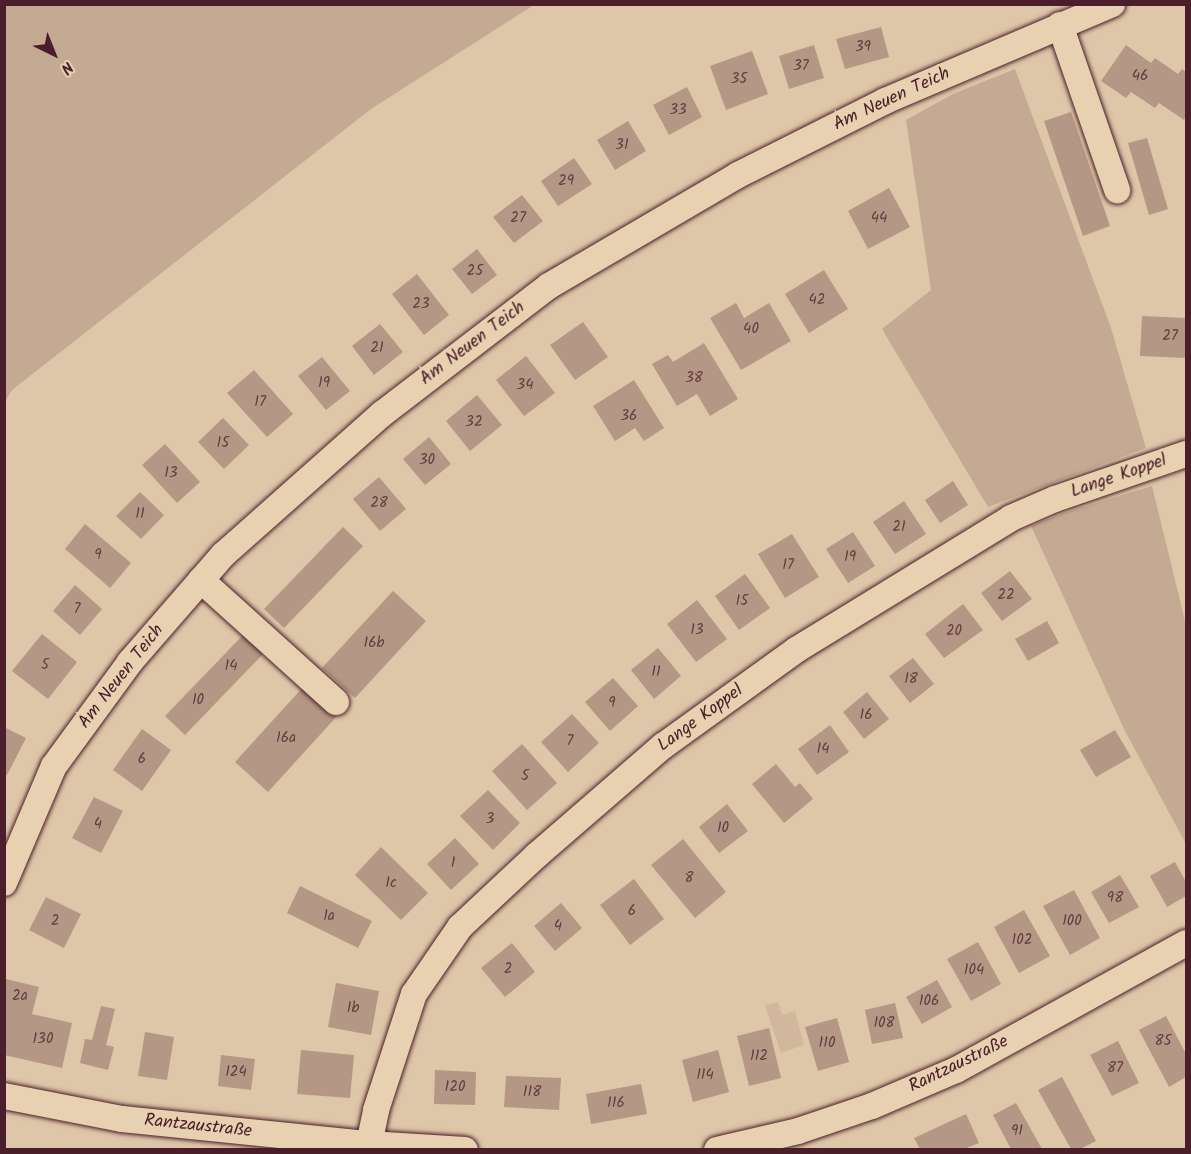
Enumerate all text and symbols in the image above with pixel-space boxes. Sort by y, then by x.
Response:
north arrow [24,24,84,84]
house number: 39 [855,39,871,57]
text: N [54,55,79,80]
house number: 37 [793,58,809,76]
street label: Am Neuen Teich [830,64,954,136]
house number: 46 [1132,68,1148,86]
house number: 35 [731,71,747,89]
house number: 33 [669,102,687,120]
house number: 31 [615,137,629,155]
house number: 29 [558,173,574,191]
house number: 27 [510,210,526,228]
house number: 44 [871,210,887,228]
house number: 25 [467,263,483,281]
house number: 42 [809,292,825,310]
house number: 23 [412,296,430,314]
street label: Am Neuen Teich [416,297,530,391]
house number: 40 [743,321,759,339]
house number: 27 [1162,328,1178,346]
house number: 21 [370,340,384,358]
house number: 38 [685,370,703,388]
house number: 19 [318,375,330,393]
house number: 34 [517,377,533,395]
house number: 17 [254,394,266,412]
house number: 36 [621,408,637,426]
house number: 32 [465,414,483,432]
house number: 15 [217,435,229,453]
street label: Lange Koppel [1068,450,1170,504]
house number: 30 [419,452,435,470]
house number: 13 [164,465,178,483]
house number: 28 [370,495,388,513]
house number: 11 [135,506,145,524]
house number: 21 [892,519,906,537]
house number: 9 [94,547,102,565]
house number: 19 [844,549,856,567]
house number: 17 [782,557,794,575]
house number: 22 [997,587,1015,605]
house number: 15 [736,593,748,611]
house number: 7 [74,601,80,619]
street label: Am Neuen Teich [75,621,169,733]
house number: 13 [690,622,704,640]
house number: 20 [946,623,962,641]
house number: 16b [364,635,384,653]
house number: 5 [41,657,49,675]
house number: 14 [225,658,237,676]
house number: 11 [651,664,661,682]
house number: 18 [904,671,918,689]
street label: Lange Koppel [654,681,748,757]
house number: 10 [192,692,204,710]
house number: 9 [608,695,616,713]
house number: 16 [859,707,873,725]
house number: 16a [276,730,296,748]
house number: 7 [567,733,573,751]
house number: 14 [817,741,829,759]
house number: 6 [138,751,146,769]
house number: 5 [521,768,529,786]
house number: 3 [486,811,494,829]
house number: 4 [94,816,102,834]
house number: 10 [717,820,729,838]
house number: 1 [451,855,455,873]
house number: 8 [684,870,694,888]
house number: 1c [385,875,397,893]
house number: 98 [1107,890,1123,908]
house number: 6 [628,903,636,921]
house number: 1a [323,908,335,926]
house number: 2 [51,913,59,931]
house number: 100 [1062,913,1082,931]
house number: 4 [554,918,562,936]
house number: 102 [1012,932,1032,950]
house number: 2 [504,961,512,979]
house number: 104 [964,962,984,980]
house number: 2a [12,988,28,1006]
house number: 106 [919,993,939,1011]
house number: 1b [347,1000,359,1018]
house number: 108 [873,1015,895,1033]
house number: 130 [33,1031,53,1049]
street label: Rantzaustraße [906,1032,1012,1098]
house number: 85 [1154,1033,1172,1051]
house number: 110 [819,1035,835,1053]
house number: 112 [750,1048,768,1066]
house number: 87 [1107,1060,1123,1078]
house number: 124 [225,1064,247,1082]
house number: 114 [696,1067,714,1085]
house number: 120 [445,1079,465,1097]
house number: 118 [523,1084,541,1102]
house number: 116 [607,1095,625,1113]
street label: Rantzaustraße [143,1111,253,1143]
house number: 91 [1011,1123,1023,1141]

